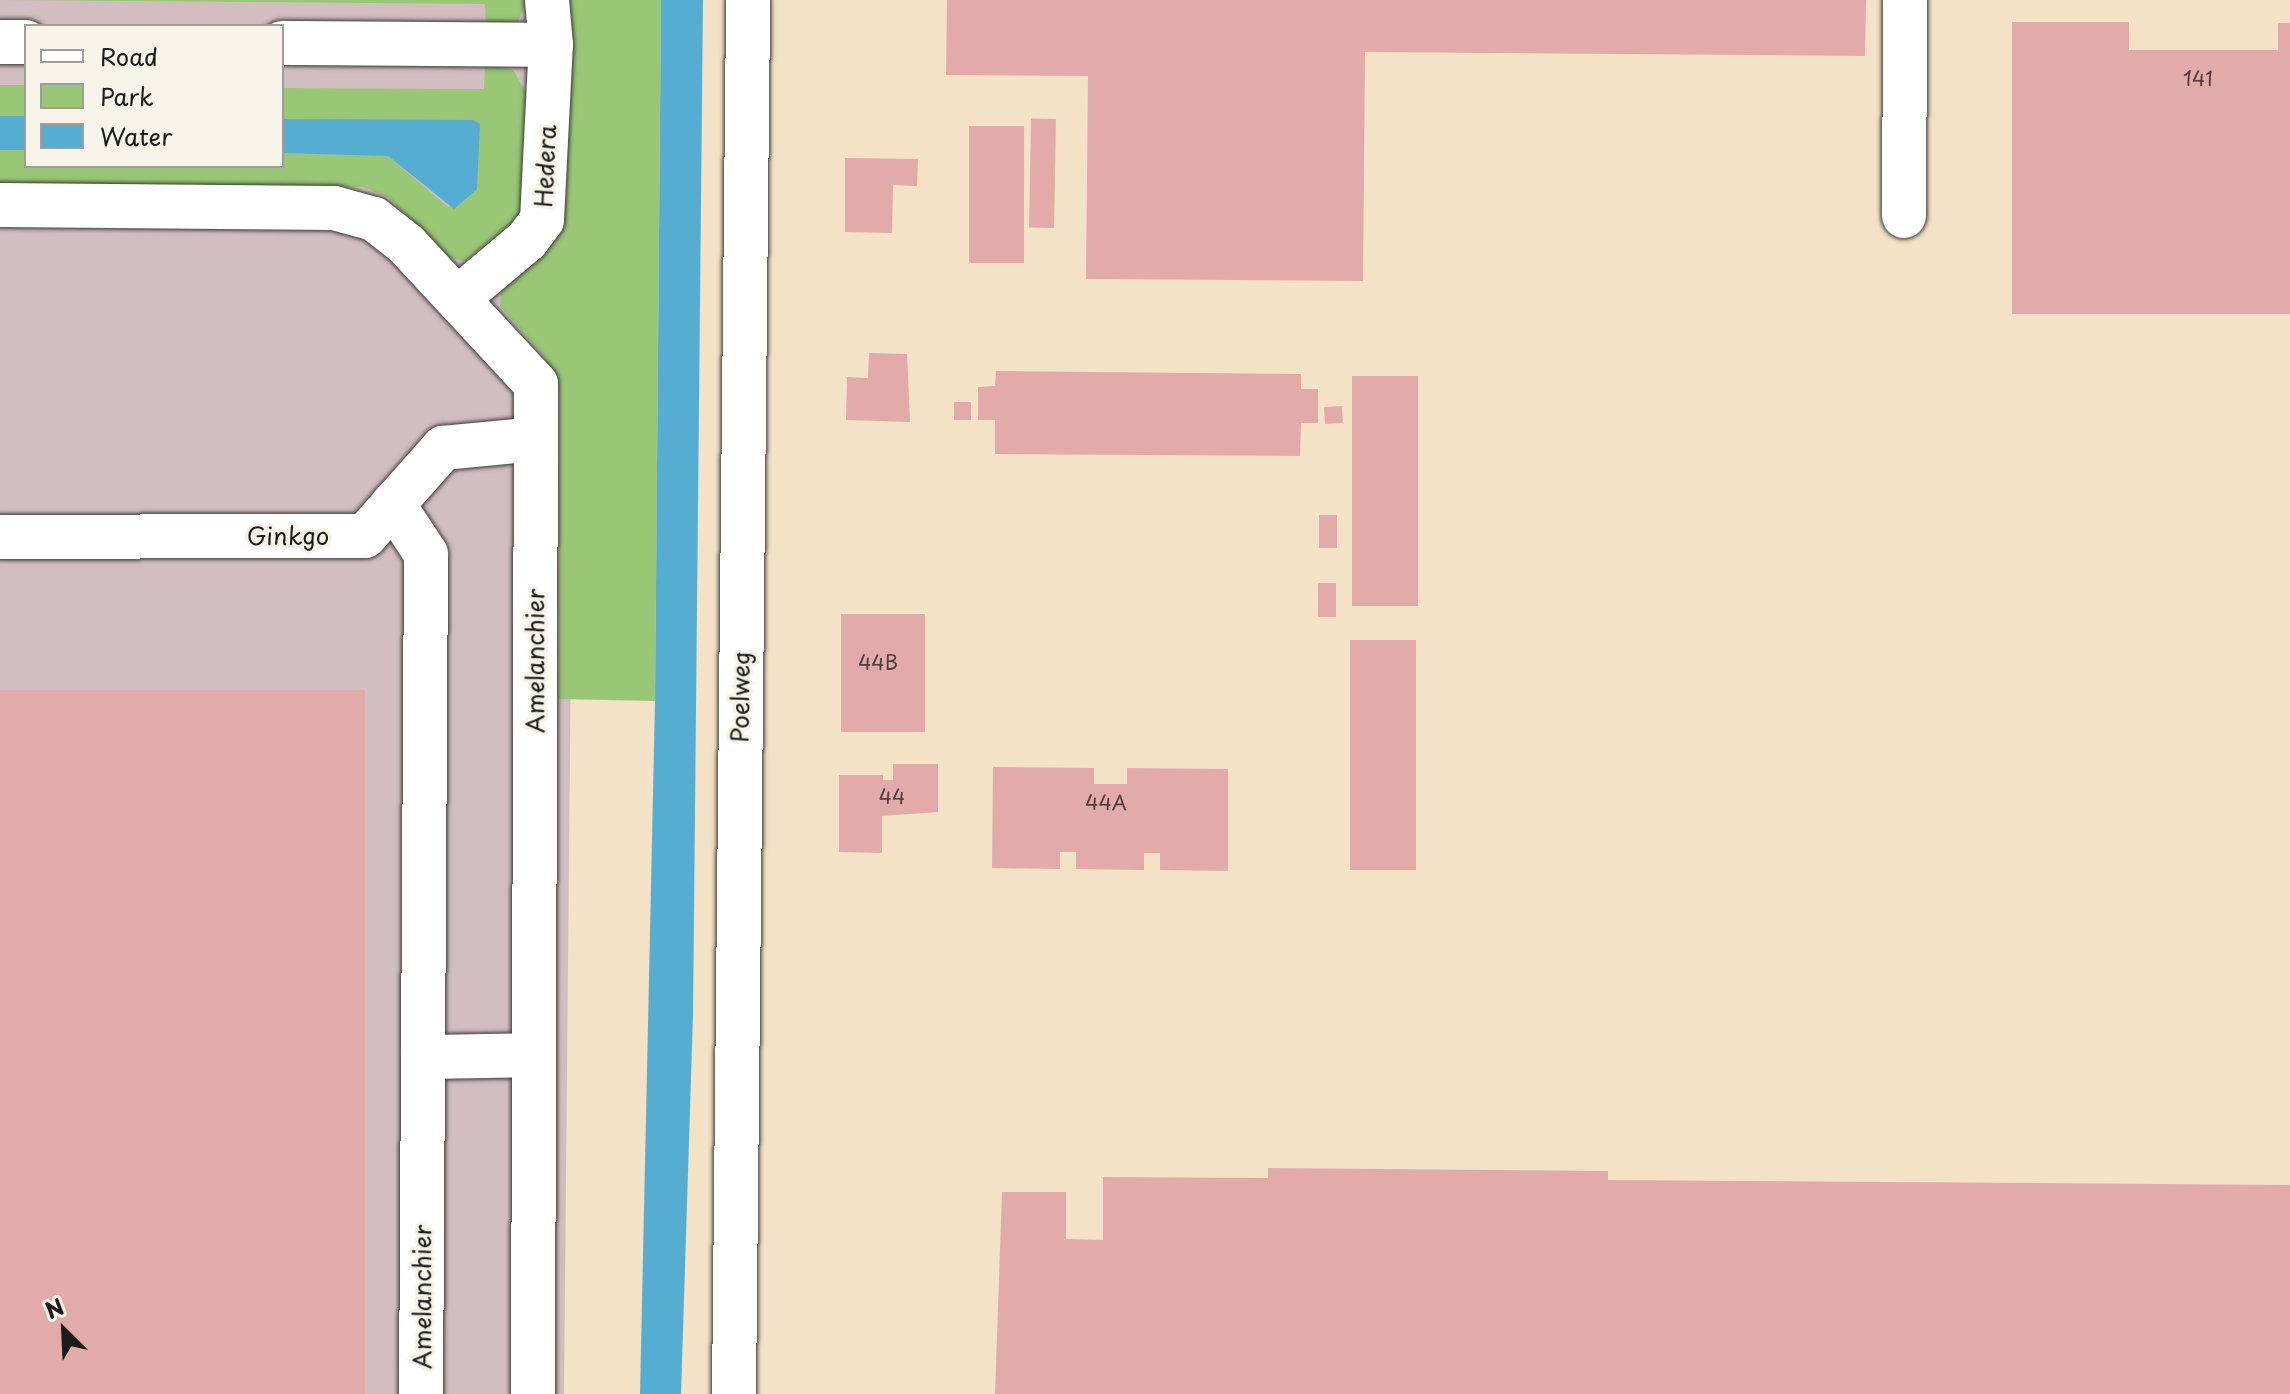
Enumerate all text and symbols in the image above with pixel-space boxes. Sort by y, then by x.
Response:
legend [24,24,284,168]
text: Road [100,38,158,74]
house number: 141 [2183,66,2213,90]
text: Park [100,78,154,114]
text: Water [100,118,172,154]
street label: Hedera [528,124,562,208]
street label: Ginkgo [247,522,329,550]
street label: Amelanchier [521,589,549,733]
house number: 44B [858,650,898,674]
street label: Poelweg [725,651,755,743]
house number: 44 [879,784,905,808]
house number: 44A [1085,790,1127,814]
street label: Amelanchier [408,1225,436,1369]
text: N [39,1289,69,1326]
north arrow [24,1290,104,1370]

